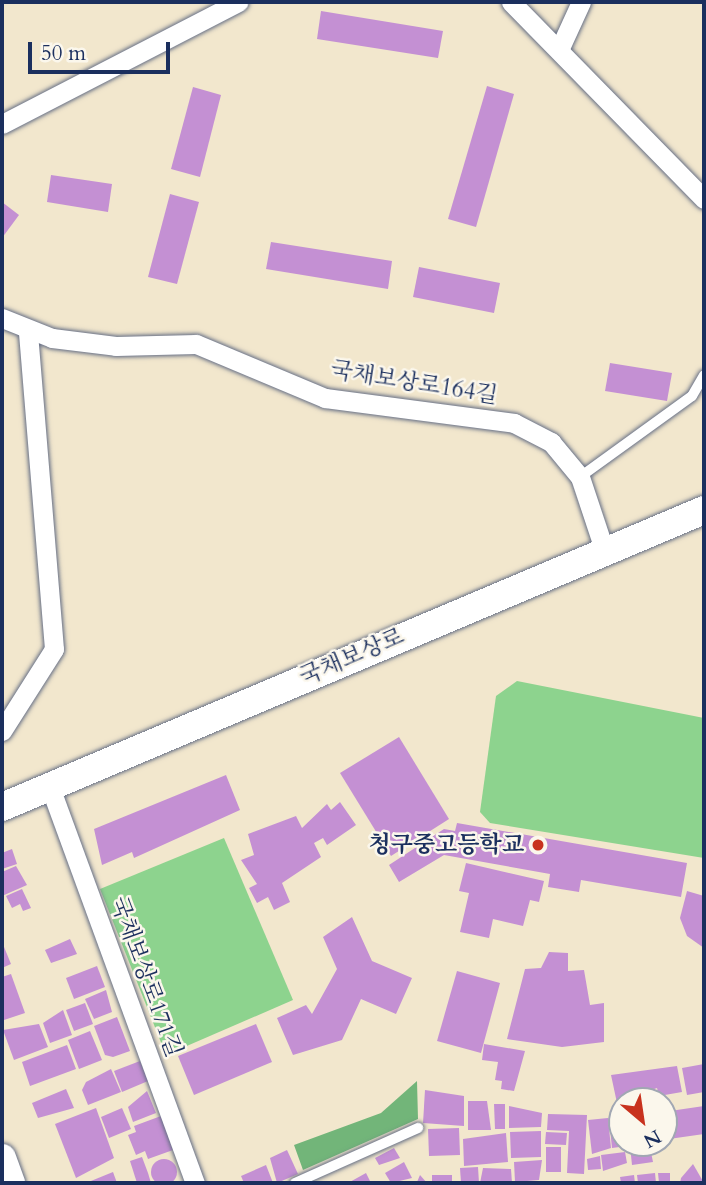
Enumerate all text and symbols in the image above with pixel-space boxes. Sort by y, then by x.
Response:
scale bar [32,28,173,72]
text: 50 m [41,39,86,68]
street label: 국채보상로164길 [329,356,499,410]
street label: 국채보상로 [295,623,409,691]
place label: 청구중고등학교 [368,831,524,859]
marker: 청구중고등학교 [530,837,546,853]
street label: 국채보상로171길 [104,893,188,1061]
north arrow [608,1087,678,1157]
text: N [639,1123,666,1154]

